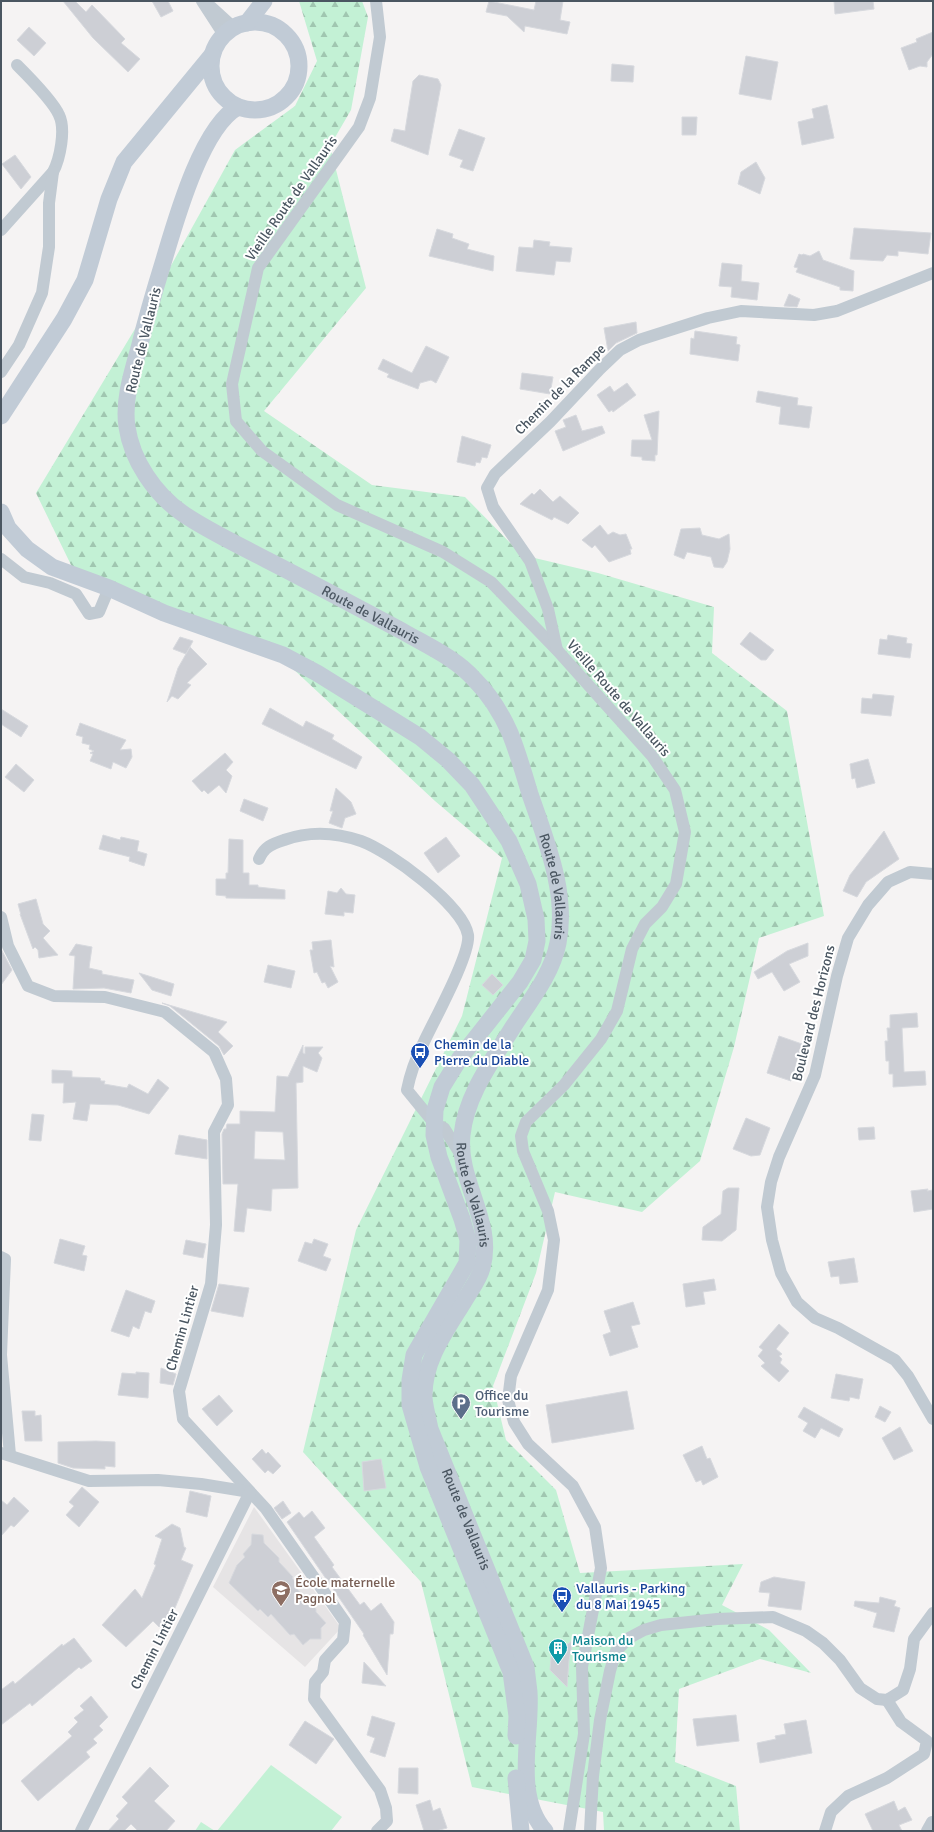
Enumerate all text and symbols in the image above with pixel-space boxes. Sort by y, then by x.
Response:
street label: Vieille Route de Vallauris [242,132,341,264]
street label: Route de Vallauris [122,286,165,395]
street label: Chemin de la Rampe [511,340,609,438]
street label: Route de Vallauris [319,582,422,648]
street label: Vieille Route de Vallauris [563,637,674,760]
street label: Route de Vallauris [535,831,569,941]
street label: Boulevard des Horizons [788,943,839,1083]
place label: Chemin de la Pierre du Diable [434,1036,529,1069]
bus stop icon: Chemin de la Pierre du Diable [409,1041,431,1069]
street label: Route de Vallauris [452,1142,493,1248]
street label: Chemin Lintier [162,1283,203,1373]
place label: Office du Tourisme [475,1387,529,1420]
parking icon: Office du Tourisme [450,1392,472,1420]
street label: Route de Vallauris [438,1466,494,1573]
place label: École maternelle Pagnol [295,1574,395,1607]
school or university icon: École maternelle Pagnol [270,1579,292,1607]
place label: Vallauris - Parking du 8 Mai 1945 [576,1580,685,1613]
bus stop icon: Vallauris - Parking du 8 Mai 1945 [551,1585,573,1613]
street label: Chemin Lintier [127,1605,182,1692]
place label: Maison du Tourisme [572,1632,633,1665]
building icon: Maison du Tourisme [547,1637,569,1665]

